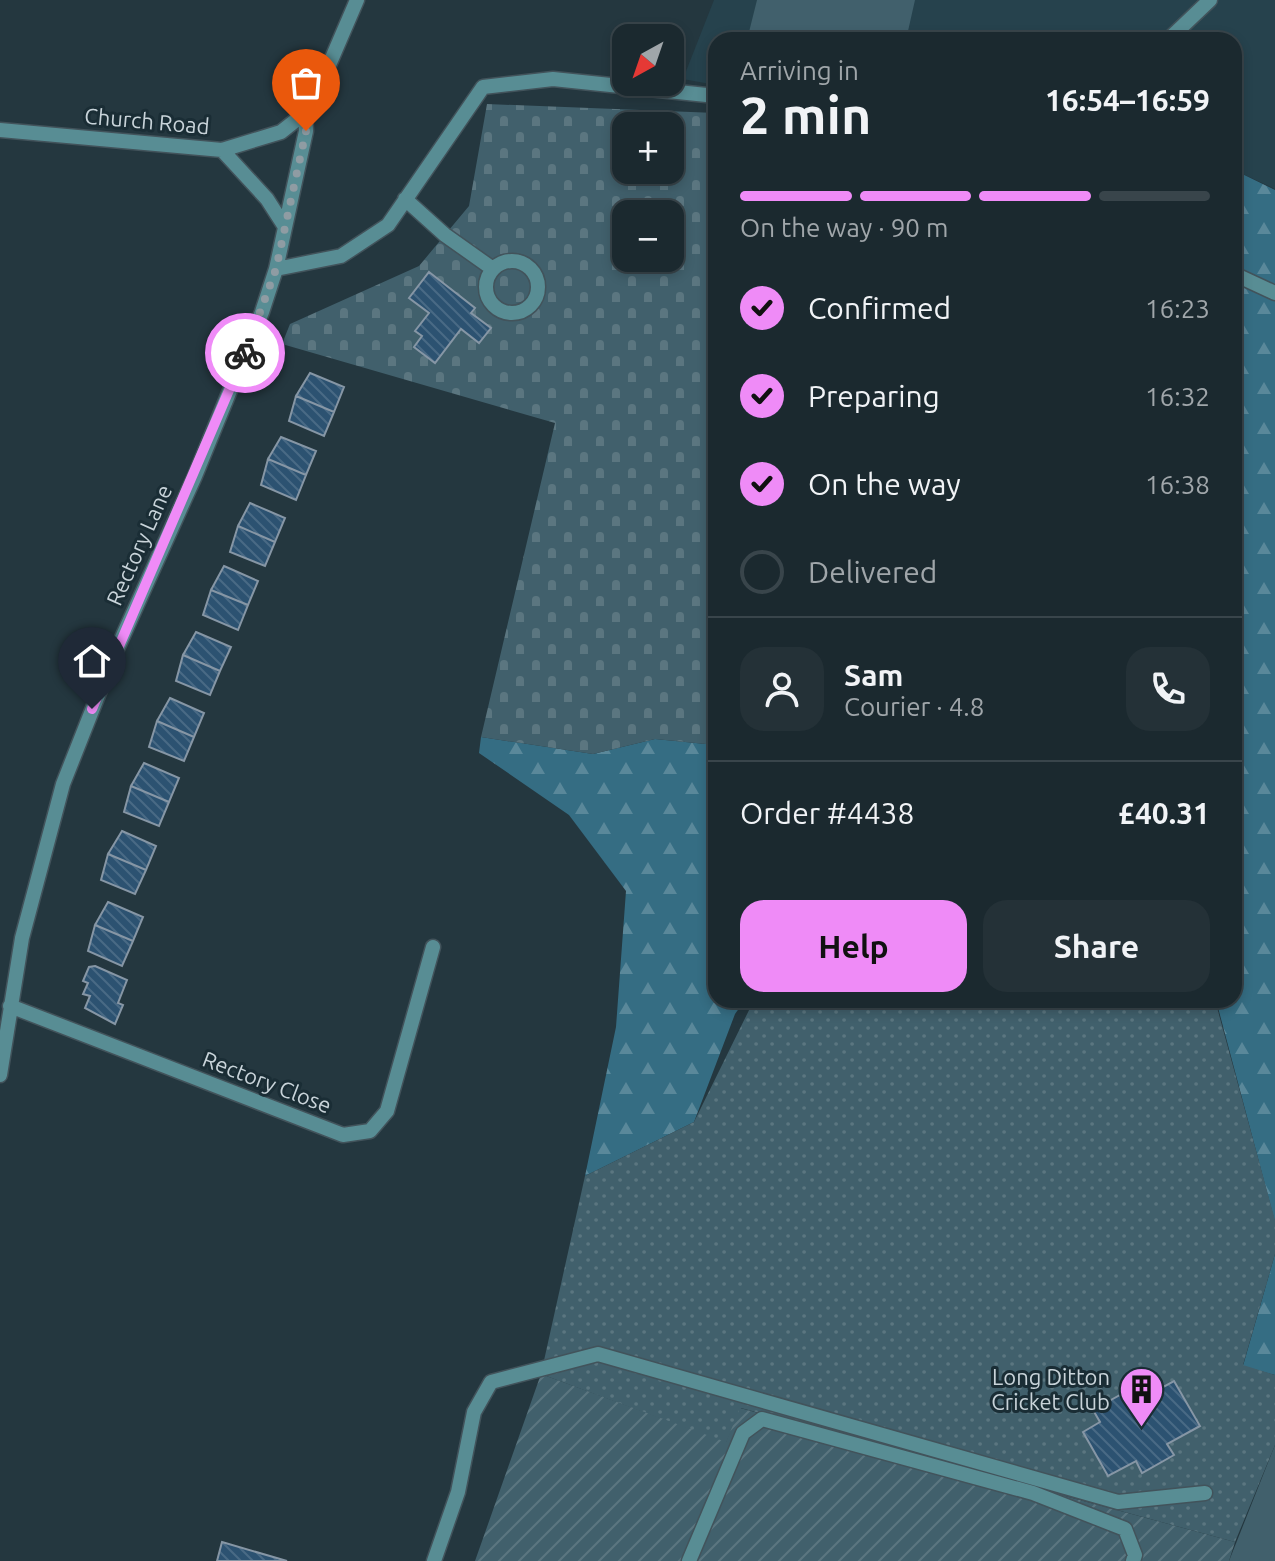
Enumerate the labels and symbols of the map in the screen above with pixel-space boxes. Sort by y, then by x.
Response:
north arrow [612,24,684,96]
pin [272,49,340,131]
street label: Church Road [83,103,211,138]
courier [205,313,285,393]
street label: Rectory Lane [101,481,176,609]
pin [58,627,126,709]
street label: Rectory Close [199,1046,335,1118]
place label: Long Ditton Cricket Club [991,1364,1110,1414]
building icon: Long Ditton Cricket Club [1117,1366,1165,1429]

